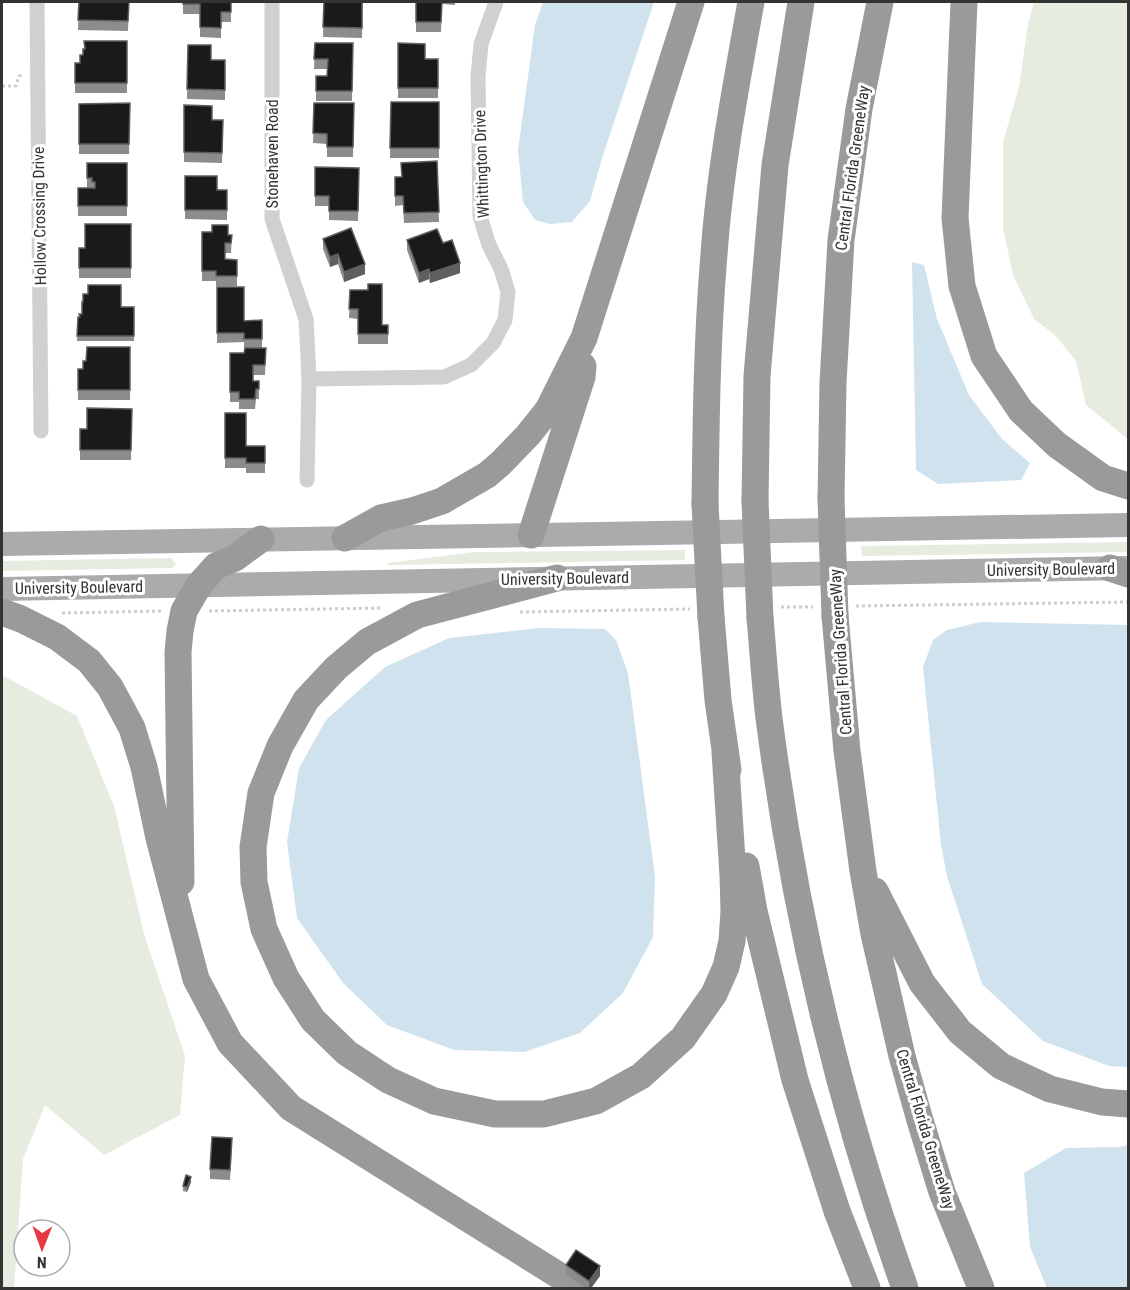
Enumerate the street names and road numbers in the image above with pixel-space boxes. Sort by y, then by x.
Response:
street label: Central Florida GreeneWay [832,84,874,252]
street label: Stonehaven Road [263,99,282,209]
street label: Whittington Drive [470,110,493,218]
street label: Hollow Crossing Drive [29,146,50,286]
street label: University Boulevard [987,559,1115,580]
street label: University Boulevard [501,568,629,589]
street label: Central Florida GreeneWay [825,568,856,736]
street label: University Boulevard [15,577,143,598]
street label: Central Florida GreeneWay [892,1047,959,1212]

